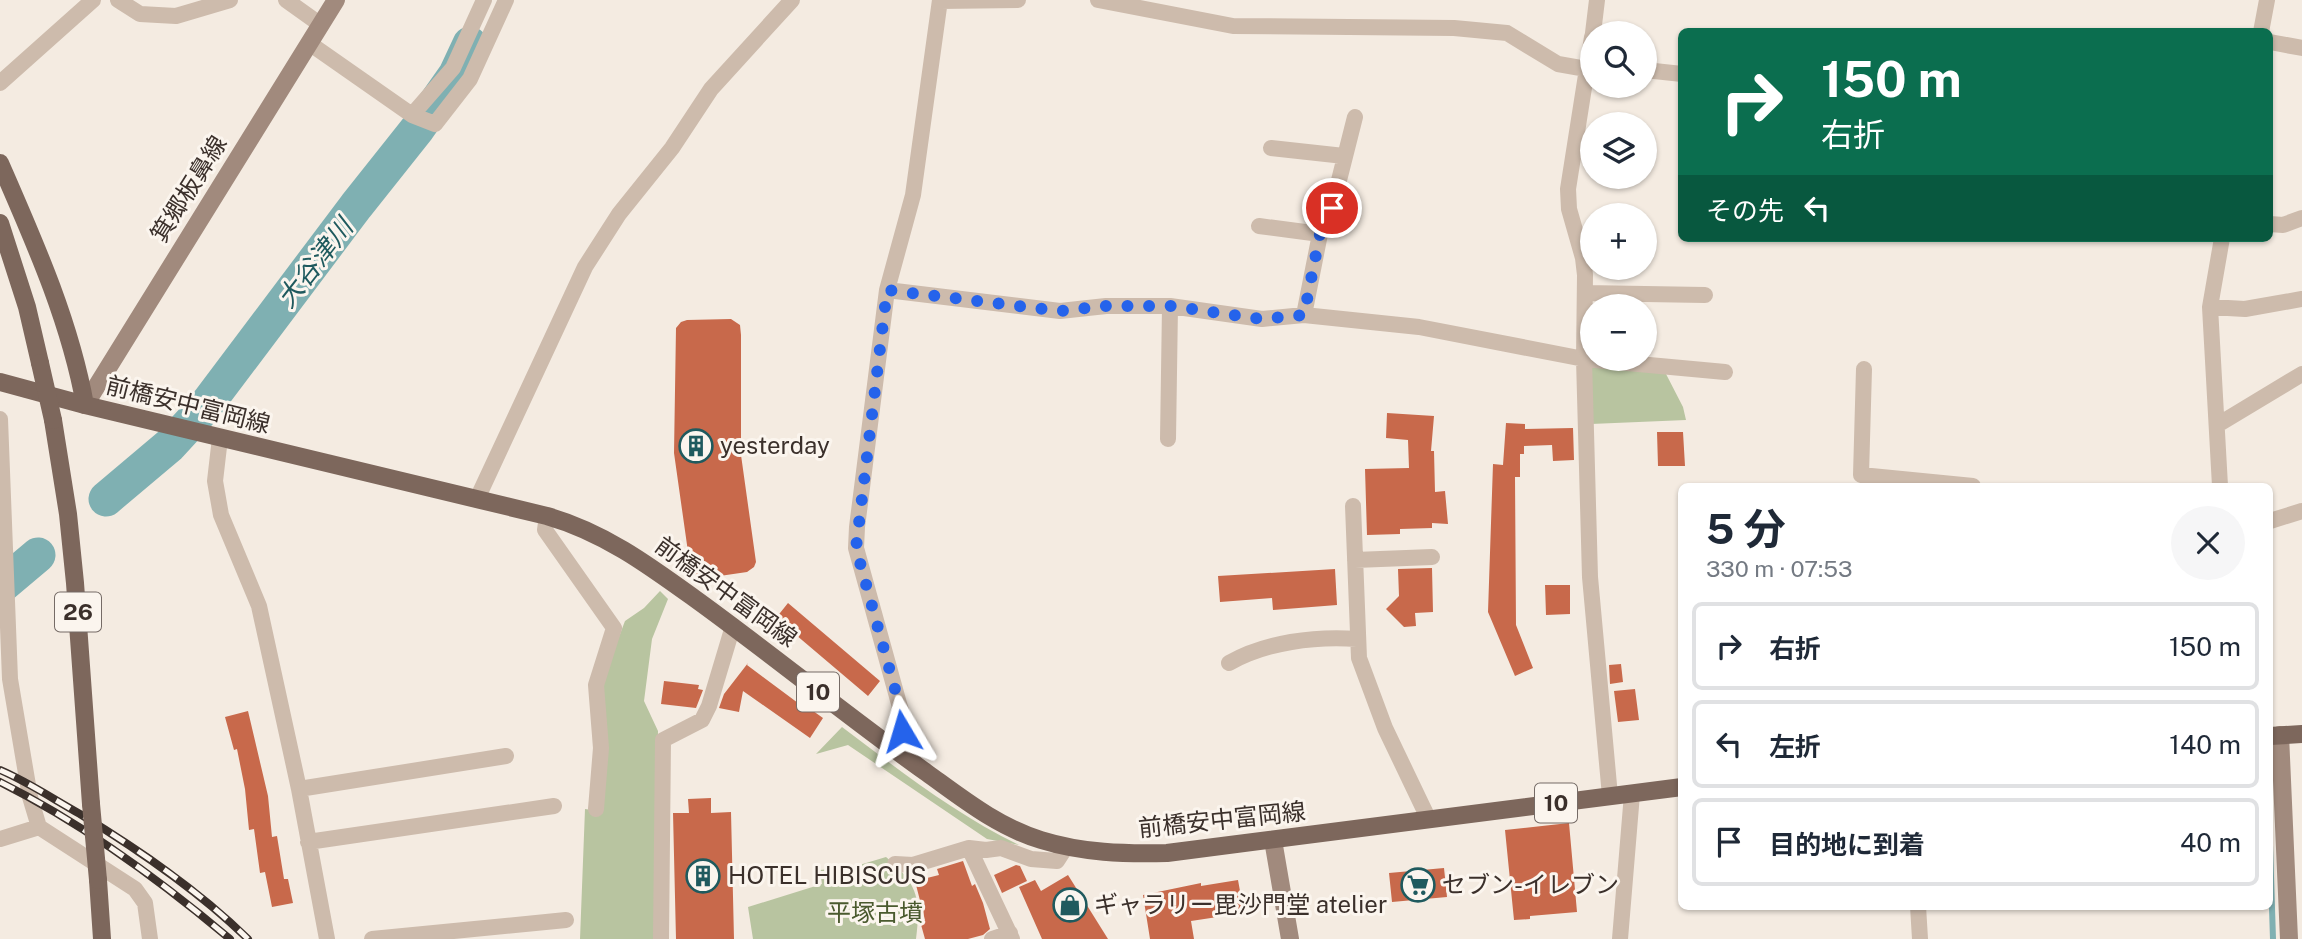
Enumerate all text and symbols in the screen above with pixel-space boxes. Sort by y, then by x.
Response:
map controls [1580,21,1657,371]
button: search [1580,21,1657,98]
text: 150 m [1821,50,1962,108]
icon: right [1706,56,1797,147]
button: layers [1580,112,1657,189]
text: 右折 [1821,116,1885,153]
street label: 箕郷板鼻線 [144,130,232,247]
pin [1302,178,1362,238]
icon: arrive [1313,189,1351,227]
icon: left [1798,189,1836,227]
text: その先 [1706,195,1784,226]
button: + [1580,203,1657,280]
water label: 大谷津川 [270,210,361,313]
button: − [1580,294,1657,371]
street label: 前橋安中富岡線 [103,370,273,438]
building icon: yesterday [677,427,715,465]
place label: yesterday [720,431,830,459]
text: 5 分 [1706,504,1786,553]
button: close [2171,506,2245,580]
street label: 前橋安中富岡線 [650,530,803,652]
text: 330 m · 07:53 [1706,555,1852,582]
road number: 26 [55,592,101,632]
icon: right [1710,627,1748,665]
text: 150 m [2169,631,2241,662]
text: 右折 [1769,633,1821,664]
road number: 10 [797,672,839,712]
position arrow [865,694,939,768]
icon: left [1710,725,1748,763]
text: 140 m [2169,729,2241,760]
text: 左折 [1769,731,1821,762]
road number: 10 [1535,783,1577,822]
street label: 前橋安中富岡線 [1137,796,1307,842]
icon: arrive [1710,823,1748,861]
text: 40 m [2180,827,2241,858]
text: 目的地に到着 [1769,829,1925,860]
building icon: HOTEL HIBISCUS [684,857,722,895]
place label: HOTEL HIBISCUS [728,861,927,889]
supermarket icon: セブン-イレブン [1399,866,1437,904]
place label: セブン-イレブン [1442,870,1619,898]
shop icon: ギャラリー毘沙門堂 atelier [1051,886,1089,924]
place label: ギャラリー毘沙門堂 atelier [1094,890,1387,918]
park label: 平塚古墳 [827,898,923,926]

